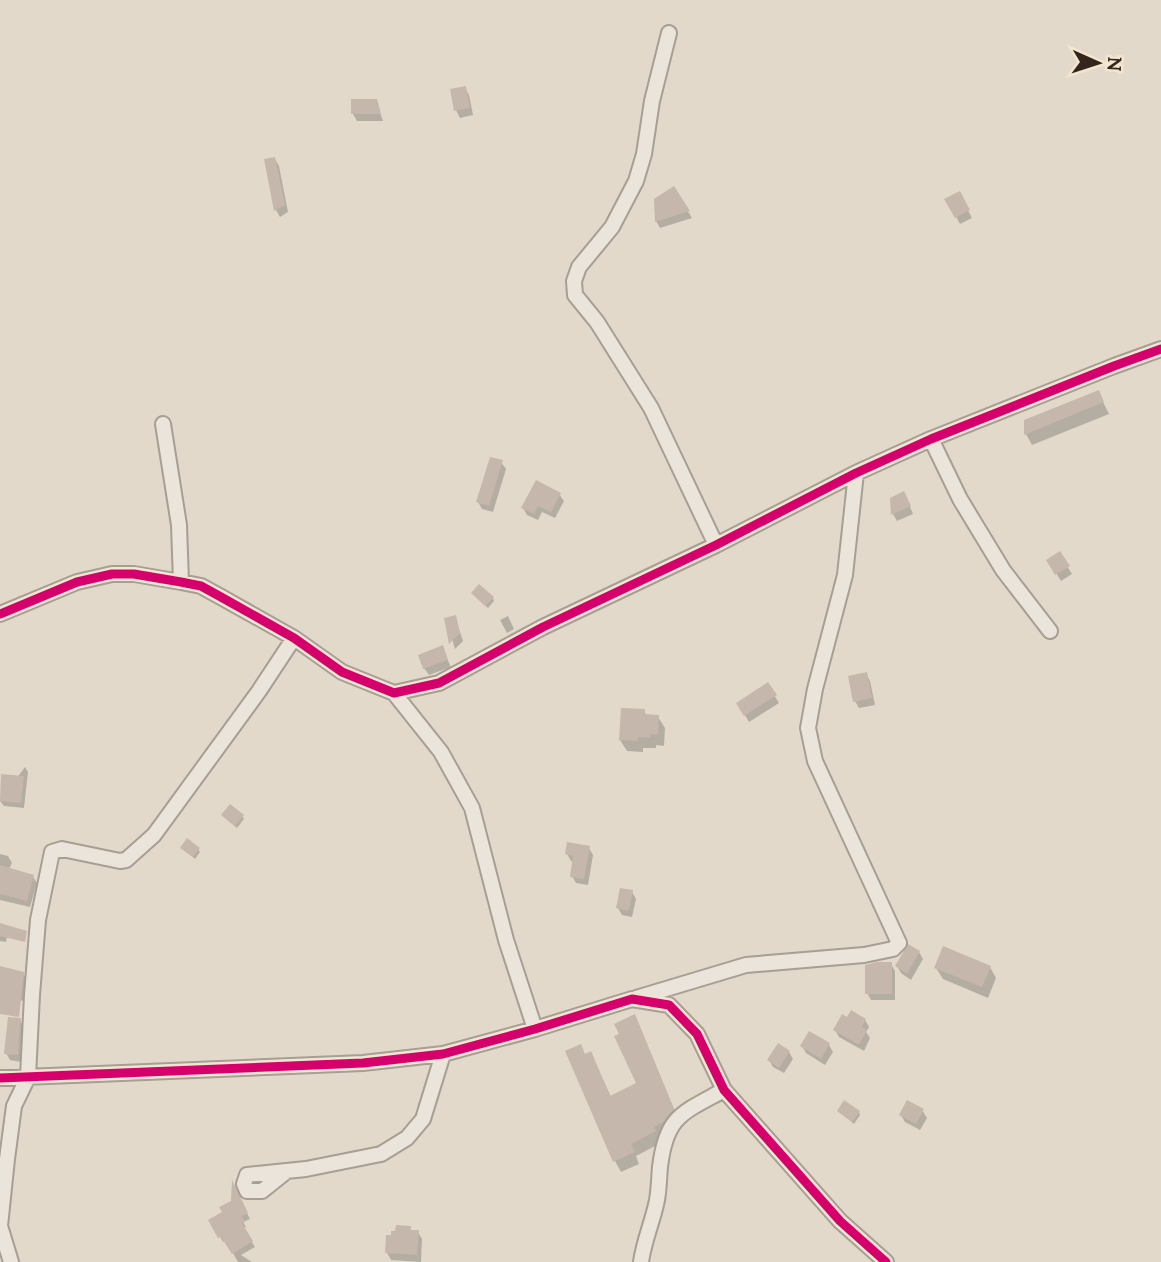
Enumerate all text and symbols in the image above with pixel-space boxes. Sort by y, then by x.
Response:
north arrow [1063,28,1133,98]
text: N [1103,56,1127,72]

